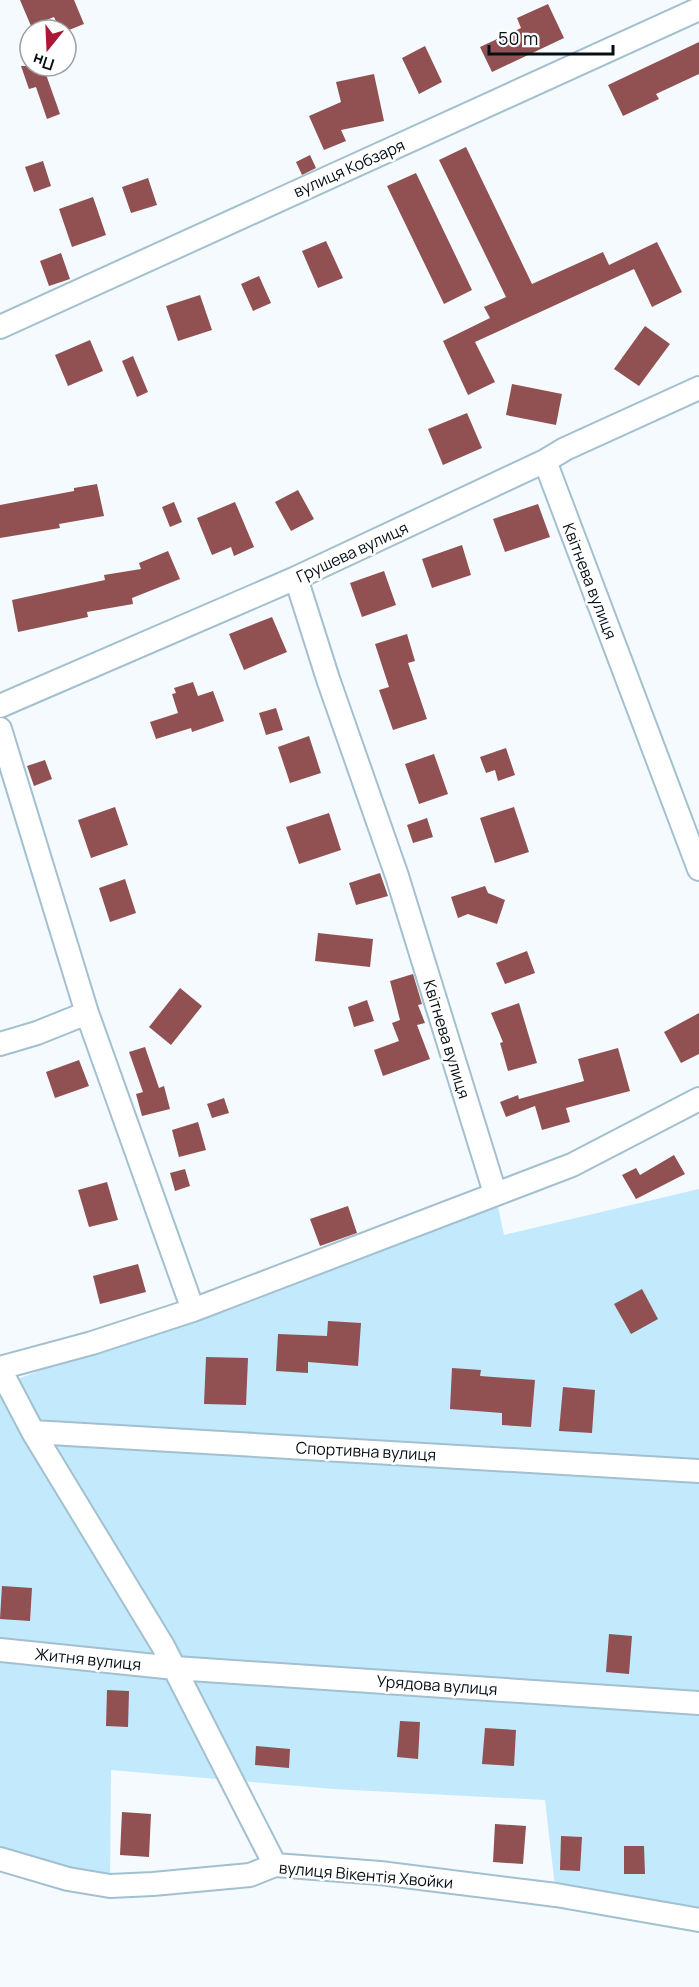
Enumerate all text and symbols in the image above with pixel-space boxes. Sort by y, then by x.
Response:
north arrow [18,18,78,78]
scale bar [489,18,614,56]
text: 50 m [498,26,538,50]
text: Пн [30,48,57,76]
street label: вулиця Кобзаря [290,134,408,202]
street label: Грушева вулиця [292,516,412,588]
street label: Квітнева вулиця [558,520,622,642]
street label: Квітнева вулиця [418,977,476,1101]
street label: Спортивна вулиця [295,1436,437,1466]
street label: Житня вулиця [34,1642,142,1676]
street label: Урядова вулиця [376,1670,498,1700]
street label: вулиця Вікентія Хвойки [278,1856,454,1894]

